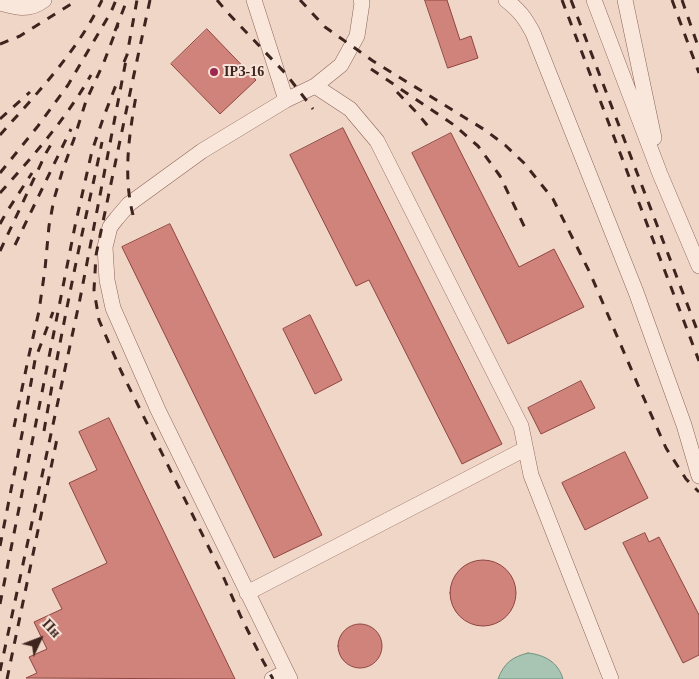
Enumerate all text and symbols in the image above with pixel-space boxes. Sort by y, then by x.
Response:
place label: ІРЗ-16 [224,64,264,80]
marker: ІРЗ-16 [208,66,220,78]
north arrow [15,614,65,664]
text: Пн [39,616,63,640]

